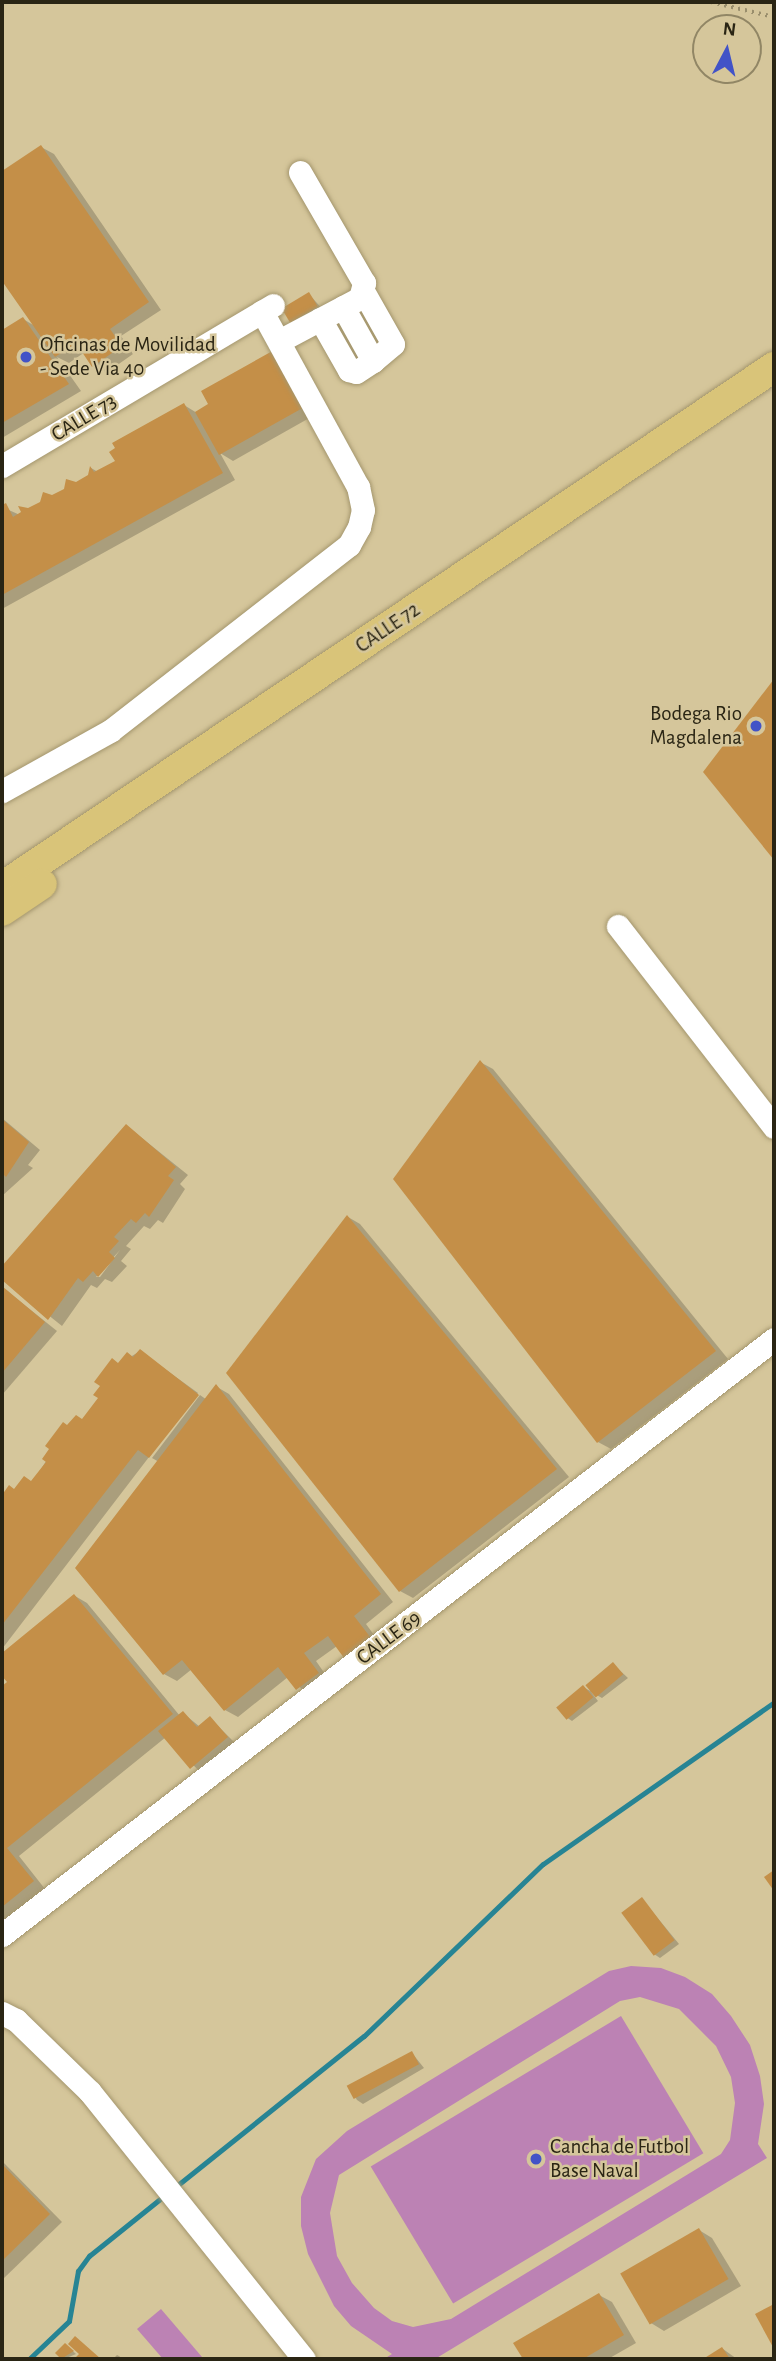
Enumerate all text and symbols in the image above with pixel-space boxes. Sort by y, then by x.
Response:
north arrow [692,14,762,84]
text: N [722,19,737,40]
place label: Oficinas de Movilidad - Sede Via 40 [40,332,216,382]
marker: Oficinas de Movilidad - Sede Via 40 [18,349,34,365]
street label: CALLE 73 [47,389,121,447]
street label: CALLE 72 [351,597,425,659]
place label: Bodega Rio Magdalena [650,701,742,751]
marker: Bodega Rio Magdalena [748,718,764,734]
street label: CALLE 69 [352,1606,426,1670]
place label: Cancha de Futbol Base Naval [550,2134,689,2184]
marker: Cancha de Futbol Base Naval [528,2151,544,2167]

